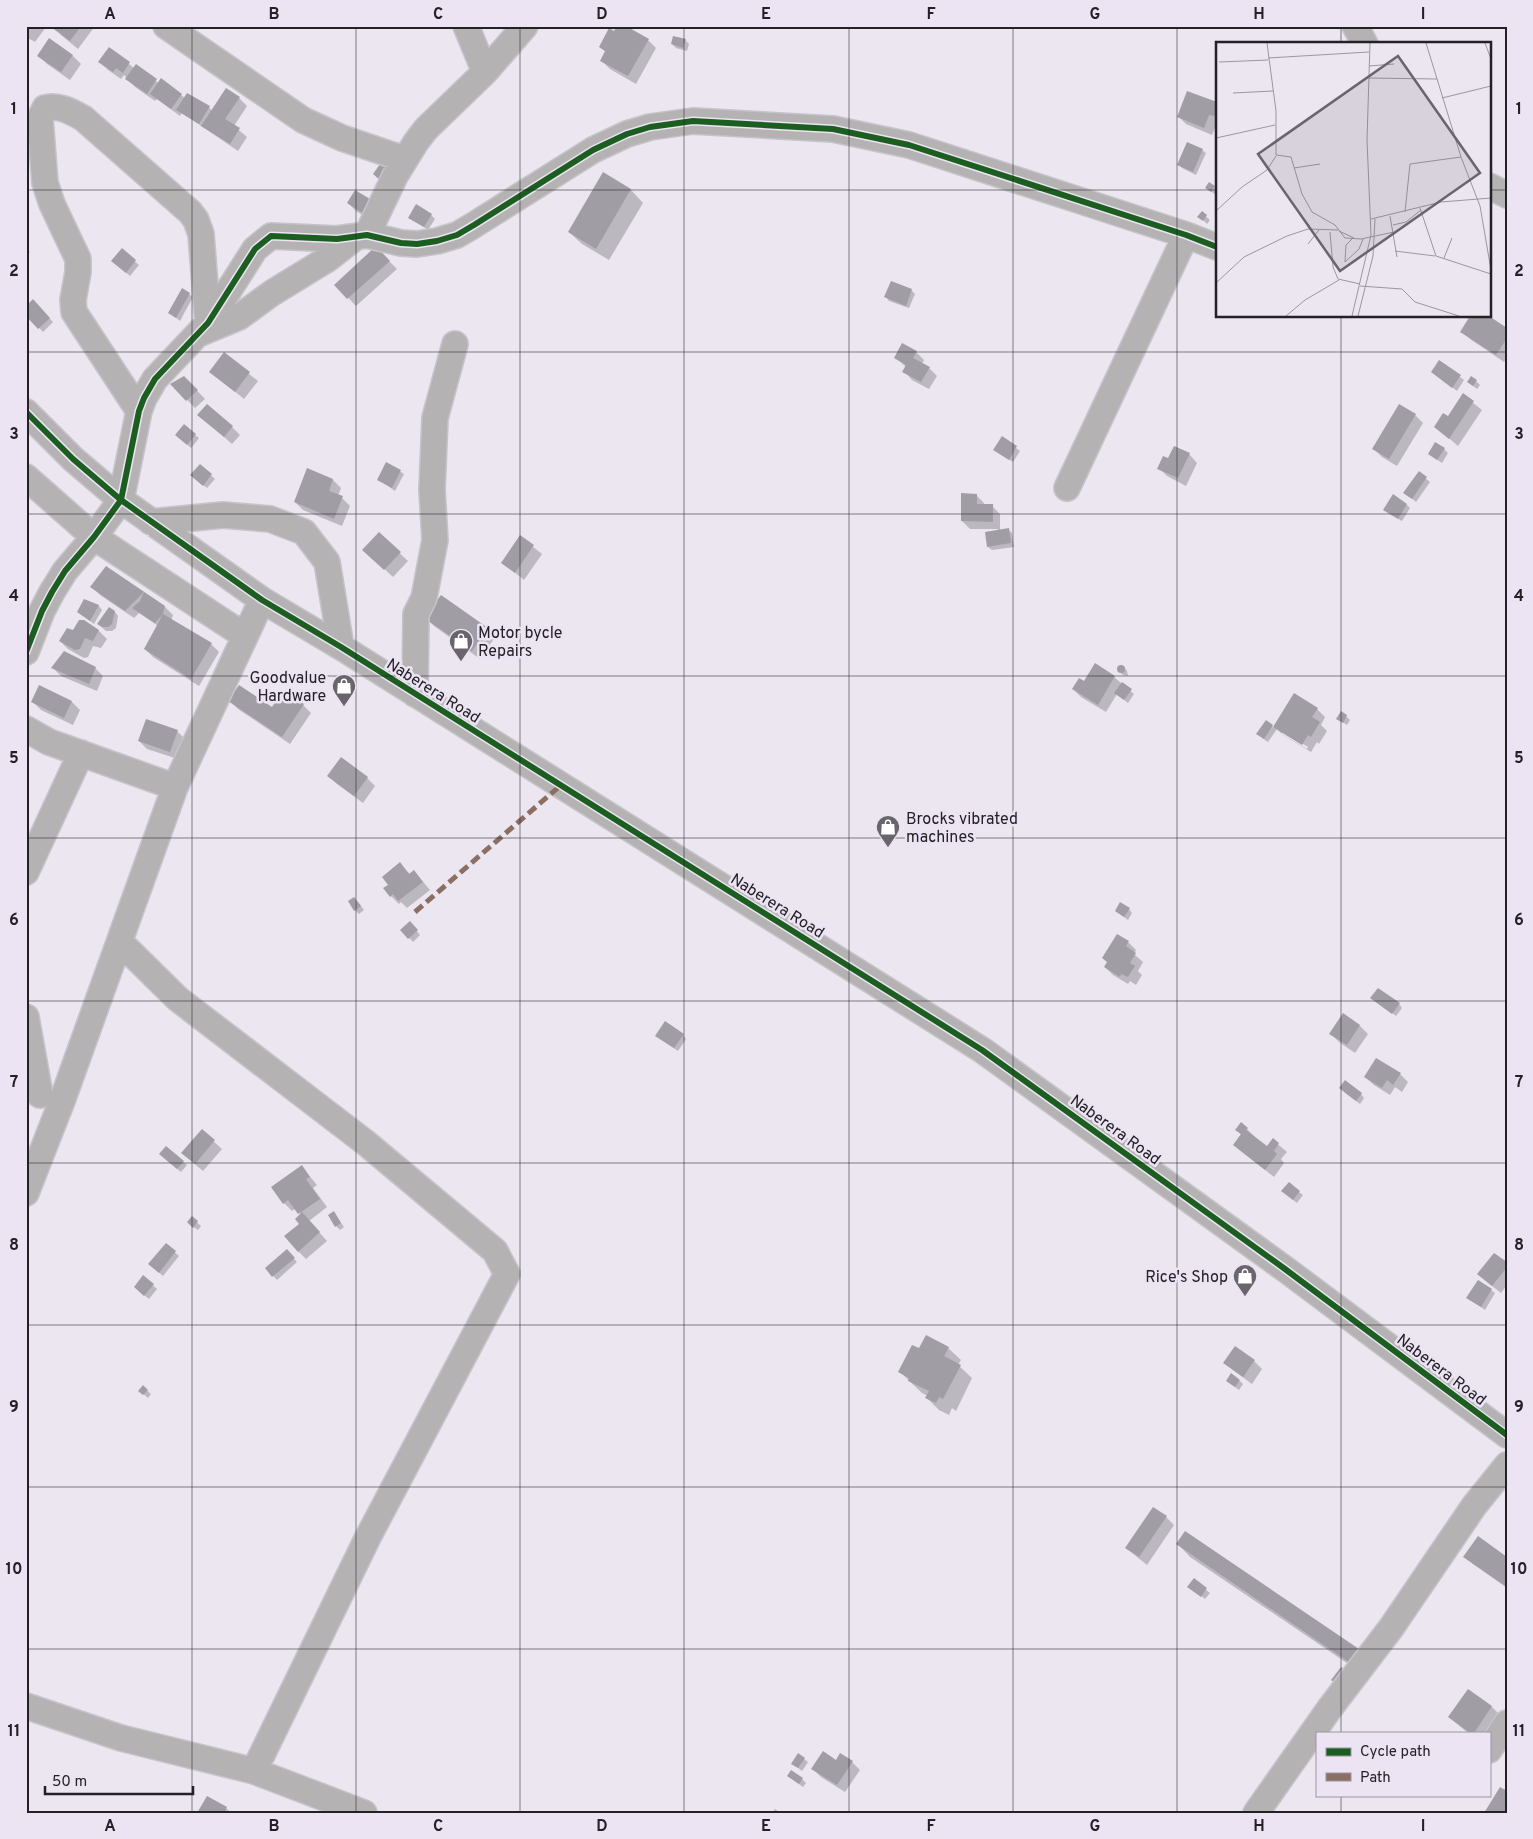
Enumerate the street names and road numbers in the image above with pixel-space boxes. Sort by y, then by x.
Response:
street label: Naberera Road [382,655,484,729]
street label: Naberera Road [726,870,828,944]
street label: Naberera Road [1066,1091,1164,1170]
street label: Naberera Road [1392,1330,1490,1411]

